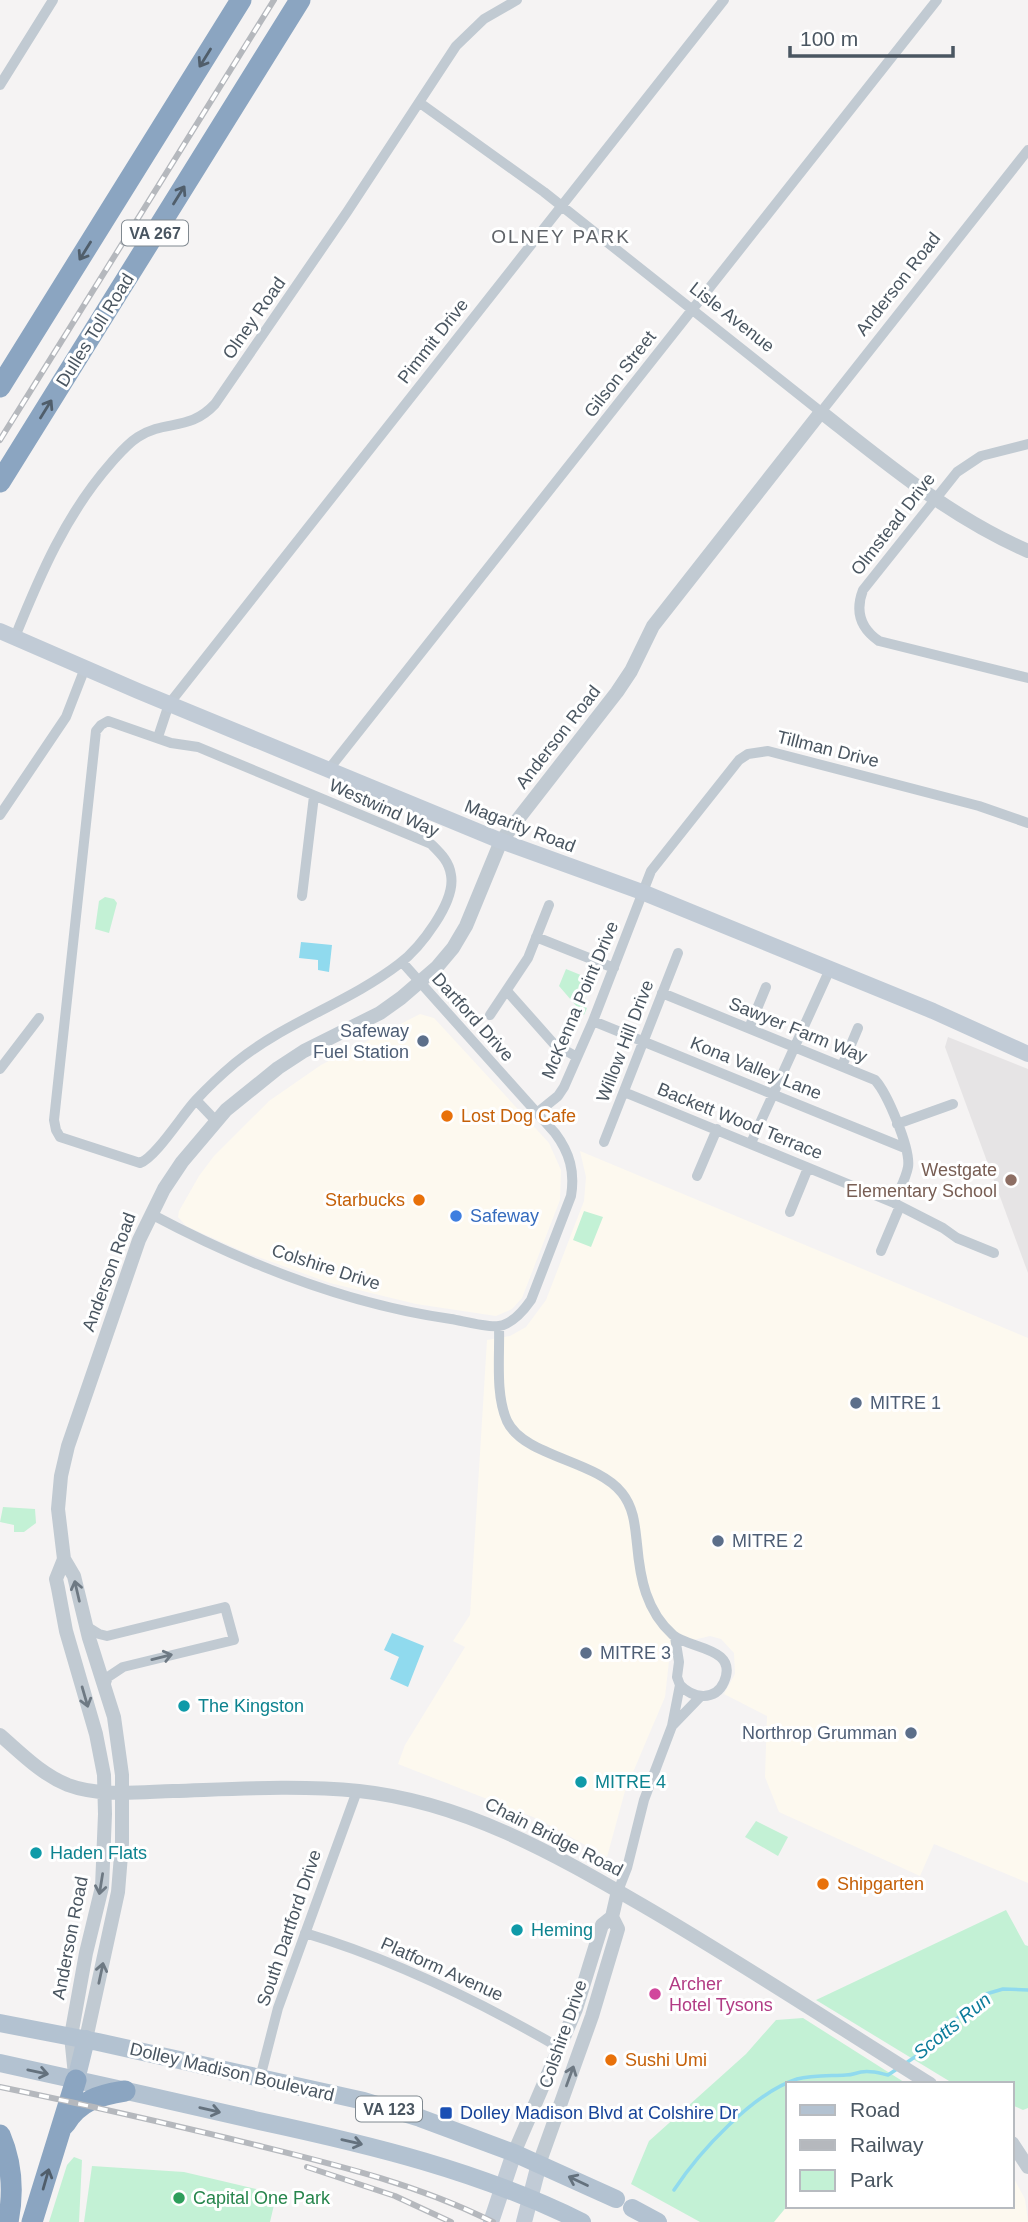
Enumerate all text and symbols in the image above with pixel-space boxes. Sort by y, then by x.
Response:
scale bar [790,14,953,58]
text: 100 m [800,27,858,50]
one-way arrow [198,48,213,67]
one-way arrow [172,185,186,205]
road number: VA 267 [122,220,188,246]
district label: OLNEY PARK [491,226,631,247]
street label: Anderson Road [852,229,944,339]
one-way arrow [77,241,92,260]
street label: Dulles Toll Road [52,270,138,390]
street label: Olney Road [219,273,289,363]
street label: Lisle Avenue [686,278,778,356]
street label: Pimmit Drive [394,295,472,387]
street label: Gilson Street [580,327,660,421]
one-way arrow [39,399,53,419]
street label: Olmstead Drive [847,469,939,579]
street label: Anderson Road [512,682,604,792]
street label: Tillman Drive [775,727,881,771]
street label: Westwind Way [326,775,442,841]
street label: Magarity Road [462,796,578,856]
street label: McKenna Point Drive [538,918,622,1082]
street label: Dartford Drive [428,969,518,1065]
street label: Willow Hill Drive [593,977,657,1105]
street label: Sawyer Farm Way [726,993,870,1067]
place label: Safeway Fuel Station [313,1021,409,1062]
marker: Safeway Fuel Station [415,1033,431,1049]
street label: Kona Valley Lane [687,1033,825,1103]
street label: Backett Wood Terrace [654,1079,826,1163]
place label: Lost Dog Cafe [461,1106,576,1126]
marker: Lost Dog Cafe [439,1108,455,1124]
place label: Westgate Elementary School [846,1160,997,1201]
marker: Westgate Elementary School [1003,1172,1019,1188]
place label: Starbucks [325,1190,405,1210]
marker: Starbucks [411,1192,427,1208]
place label: Safeway [470,1206,539,1226]
marker: Safeway [448,1208,464,1224]
street label: Anderson Road [78,1210,140,1334]
street label: Colshire Drive [269,1240,383,1294]
place label: MITRE 1 [870,1393,941,1413]
marker: MITRE 1 [848,1395,864,1411]
place label: MITRE 2 [732,1531,803,1551]
marker: MITRE 2 [710,1533,726,1549]
one-way arrow [70,1580,84,1603]
place label: MITRE 3 [600,1643,671,1663]
marker: MITRE 3 [578,1645,594,1661]
one-way arrow [150,1650,173,1663]
one-way arrow [80,1686,93,1708]
place label: The Kingston [198,1696,304,1716]
marker: The Kingston [176,1698,192,1714]
place label: Northrop Grumman [742,1723,897,1743]
marker: Northrop Grumman [903,1725,919,1741]
place label: MITRE 4 [595,1772,666,1792]
marker: MITRE 4 [573,1774,589,1790]
street label: Chain Bridge Road [482,1794,626,1880]
place label: Haden Flats [50,1843,147,1863]
marker: Haden Flats [28,1845,44,1861]
street label: South Dartford Drive [253,1847,325,2009]
one-way arrow [95,1872,108,1895]
place label: Shipgarten [837,1874,924,1894]
street label: Anderson Road [48,1875,92,2001]
marker: Shipgarten [815,1876,831,1892]
place label: Heming [531,1920,593,1940]
marker: Heming [509,1922,525,1938]
street label: Platform Avenue [378,1933,506,2005]
one-way arrow [95,1962,109,1985]
place label: Archer Hotel Tysons [669,1974,773,2015]
street label: Colshire Drive [535,1977,591,2091]
marker: Archer Hotel Tysons [647,1986,663,2002]
water label: Scotts Run [909,1989,995,2063]
street label: Dolley Madison Boulevard [128,2039,336,2105]
place label: Sushi Umi [625,2050,707,2070]
marker: Sushi Umi [603,2052,619,2068]
one-way arrow [26,2065,49,2079]
one-way arrow [564,2066,577,2088]
legend [786,2082,1014,2208]
road number: VA 123 [356,2096,422,2122]
text: Road [850,2098,900,2121]
one-way arrow [198,2103,221,2117]
place label: Dolley Madison Blvd at Colshire Dr [460,2103,738,2123]
marker: Dolley Madison Blvd at Colshire Dr [438,2105,454,2121]
text: Railway [850,2133,924,2156]
one-way arrow [340,2135,363,2149]
one-way arrow [41,2168,54,2190]
text: Park [850,2168,894,2191]
one-way arrow [568,2173,589,2187]
place label: Capital One Park [193,2188,331,2208]
marker: Capital One Park [171,2190,187,2206]

